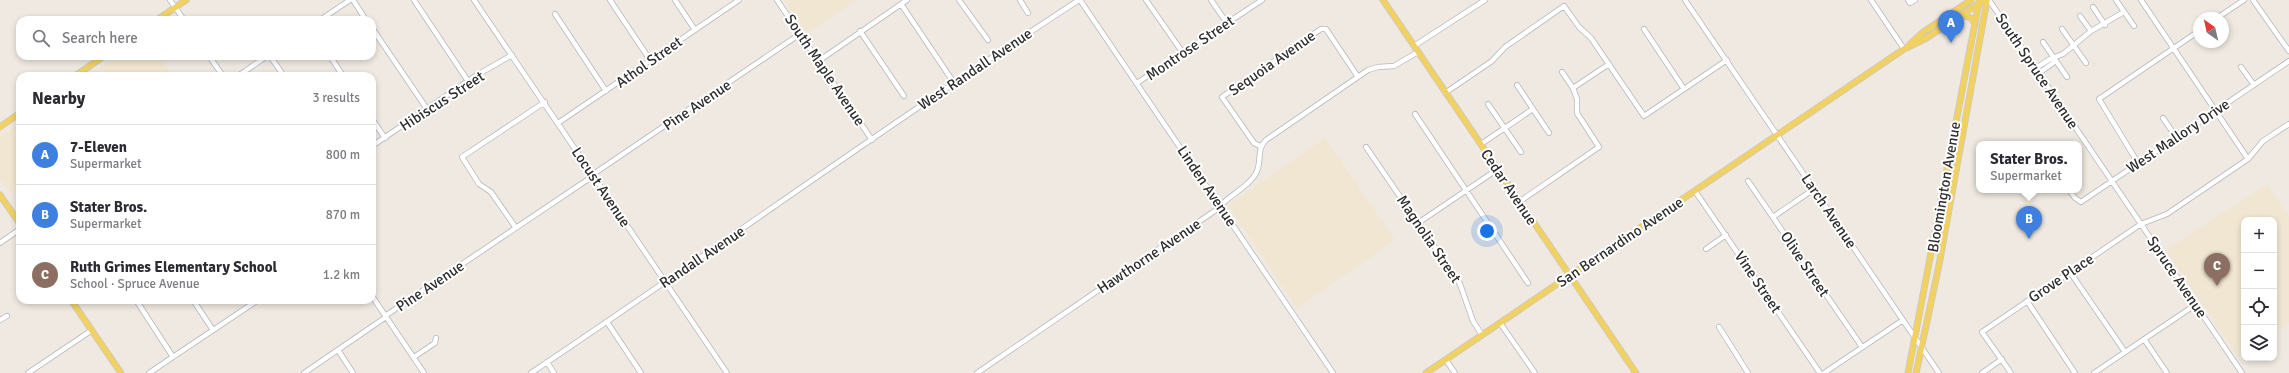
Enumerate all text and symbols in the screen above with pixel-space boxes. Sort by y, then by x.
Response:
pin: A [1938,10,1964,43]
street label: South Spruce Avenue [1992,10,2082,132]
street label: South Maple Avenue [781,11,869,129]
street label: Montrose Street [1142,12,1238,84]
north arrow [2193,12,2229,48]
search box [16,16,376,60]
street label: West Randall Avenue [914,24,1036,114]
street label: Sequoia Avenue [1225,26,1319,100]
icon: search [30,27,52,49]
text: Search here [62,29,138,47]
street label: Athol Street [612,33,686,91]
street label: Hibiscus Street [396,67,488,135]
street label: Pine Avenue [659,76,735,134]
text: Nearby [32,88,85,109]
text: 3 results [312,90,360,106]
street label: West Mallory Drive [2123,95,2233,177]
street label: Bloomington Avenue [1924,120,1964,254]
text: 7-Eleven [70,138,127,156]
popup [1976,141,2082,193]
street label: Linden Avenue [1173,142,1241,230]
street label: Locust Avenue [568,144,634,230]
street label: Cedar Avenue [1477,146,1541,228]
text: A [41,147,49,163]
text: 800 m [326,147,360,163]
text: Stater Bros. [1990,150,2068,168]
text: Supermarket [70,156,142,172]
text: Supermarket [1990,168,2062,184]
street label: Larch Avenue [1797,170,1861,252]
street label: Magnolia Street [1393,192,1465,286]
street label: San Bernardino Avenue [1553,193,1687,291]
text: Stater Bros. [70,198,147,216]
pin: B [2016,206,2042,239]
text: B [41,207,49,223]
text: 870 m [326,207,360,223]
street label: Hawthorne Avenue [1094,215,1204,297]
text: Supermarket [70,216,142,232]
map controls [2241,217,2277,361]
button: + [2241,217,2277,253]
your location [1477,221,1497,241]
street label: Randall Avenue [656,222,748,292]
street label: Olive Street [1777,228,1833,300]
street label: Spruce Avenue [2143,233,2211,321]
street label: Vine Street [1731,248,1785,316]
street label: Grove Place [2025,250,2097,306]
pin: C [2204,253,2230,286]
button: − [2241,253,2277,289]
street label: Pine Avenue [392,257,468,315]
text: Ruth Grimes Elementary School [70,258,277,276]
text: C [41,267,49,283]
text: 1.2 km [323,267,360,283]
text: School · Spruce Avenue [70,276,200,292]
button: locate [2241,289,2277,325]
button: layers [2241,325,2277,361]

